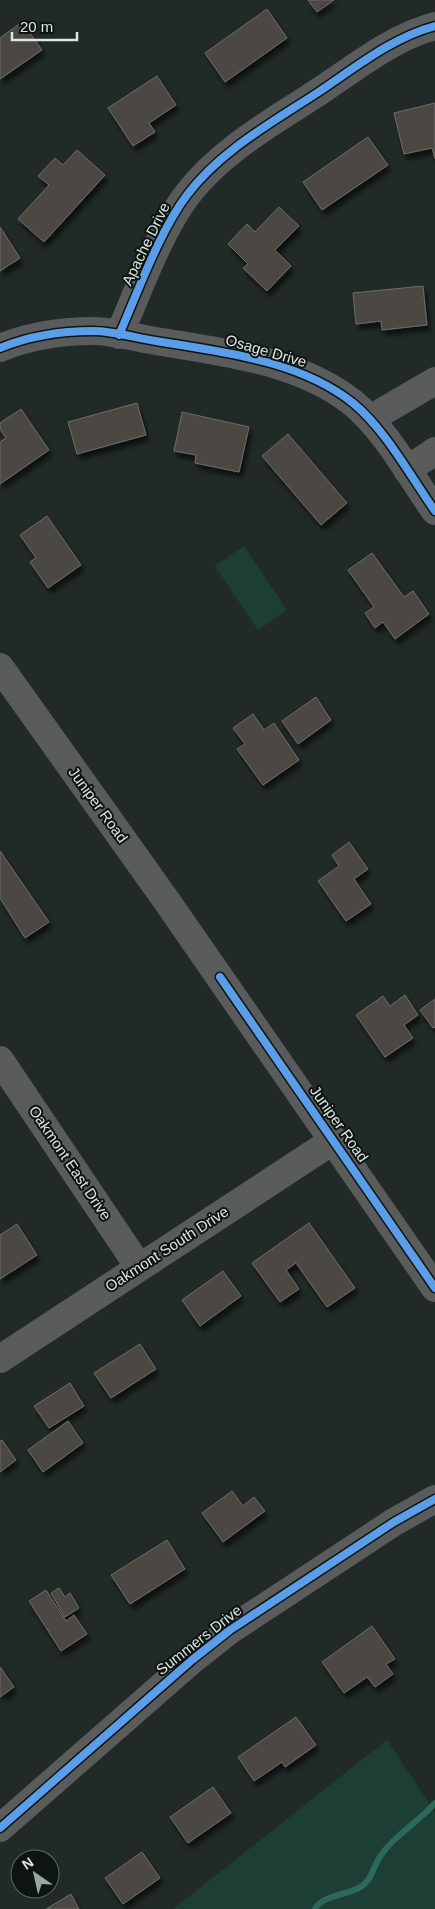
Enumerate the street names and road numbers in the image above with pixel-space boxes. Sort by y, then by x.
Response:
street label: Apache Drive [118,200,173,288]
street label: Osage Drive [224,331,309,370]
street label: Juniper Road [65,764,132,846]
street label: Juniper Road [307,1082,372,1165]
street label: Oakmont East Drive [26,1102,115,1223]
street label: Oakmont South Drive [102,1202,231,1295]
street label: Summers Drive [153,1601,245,1678]

